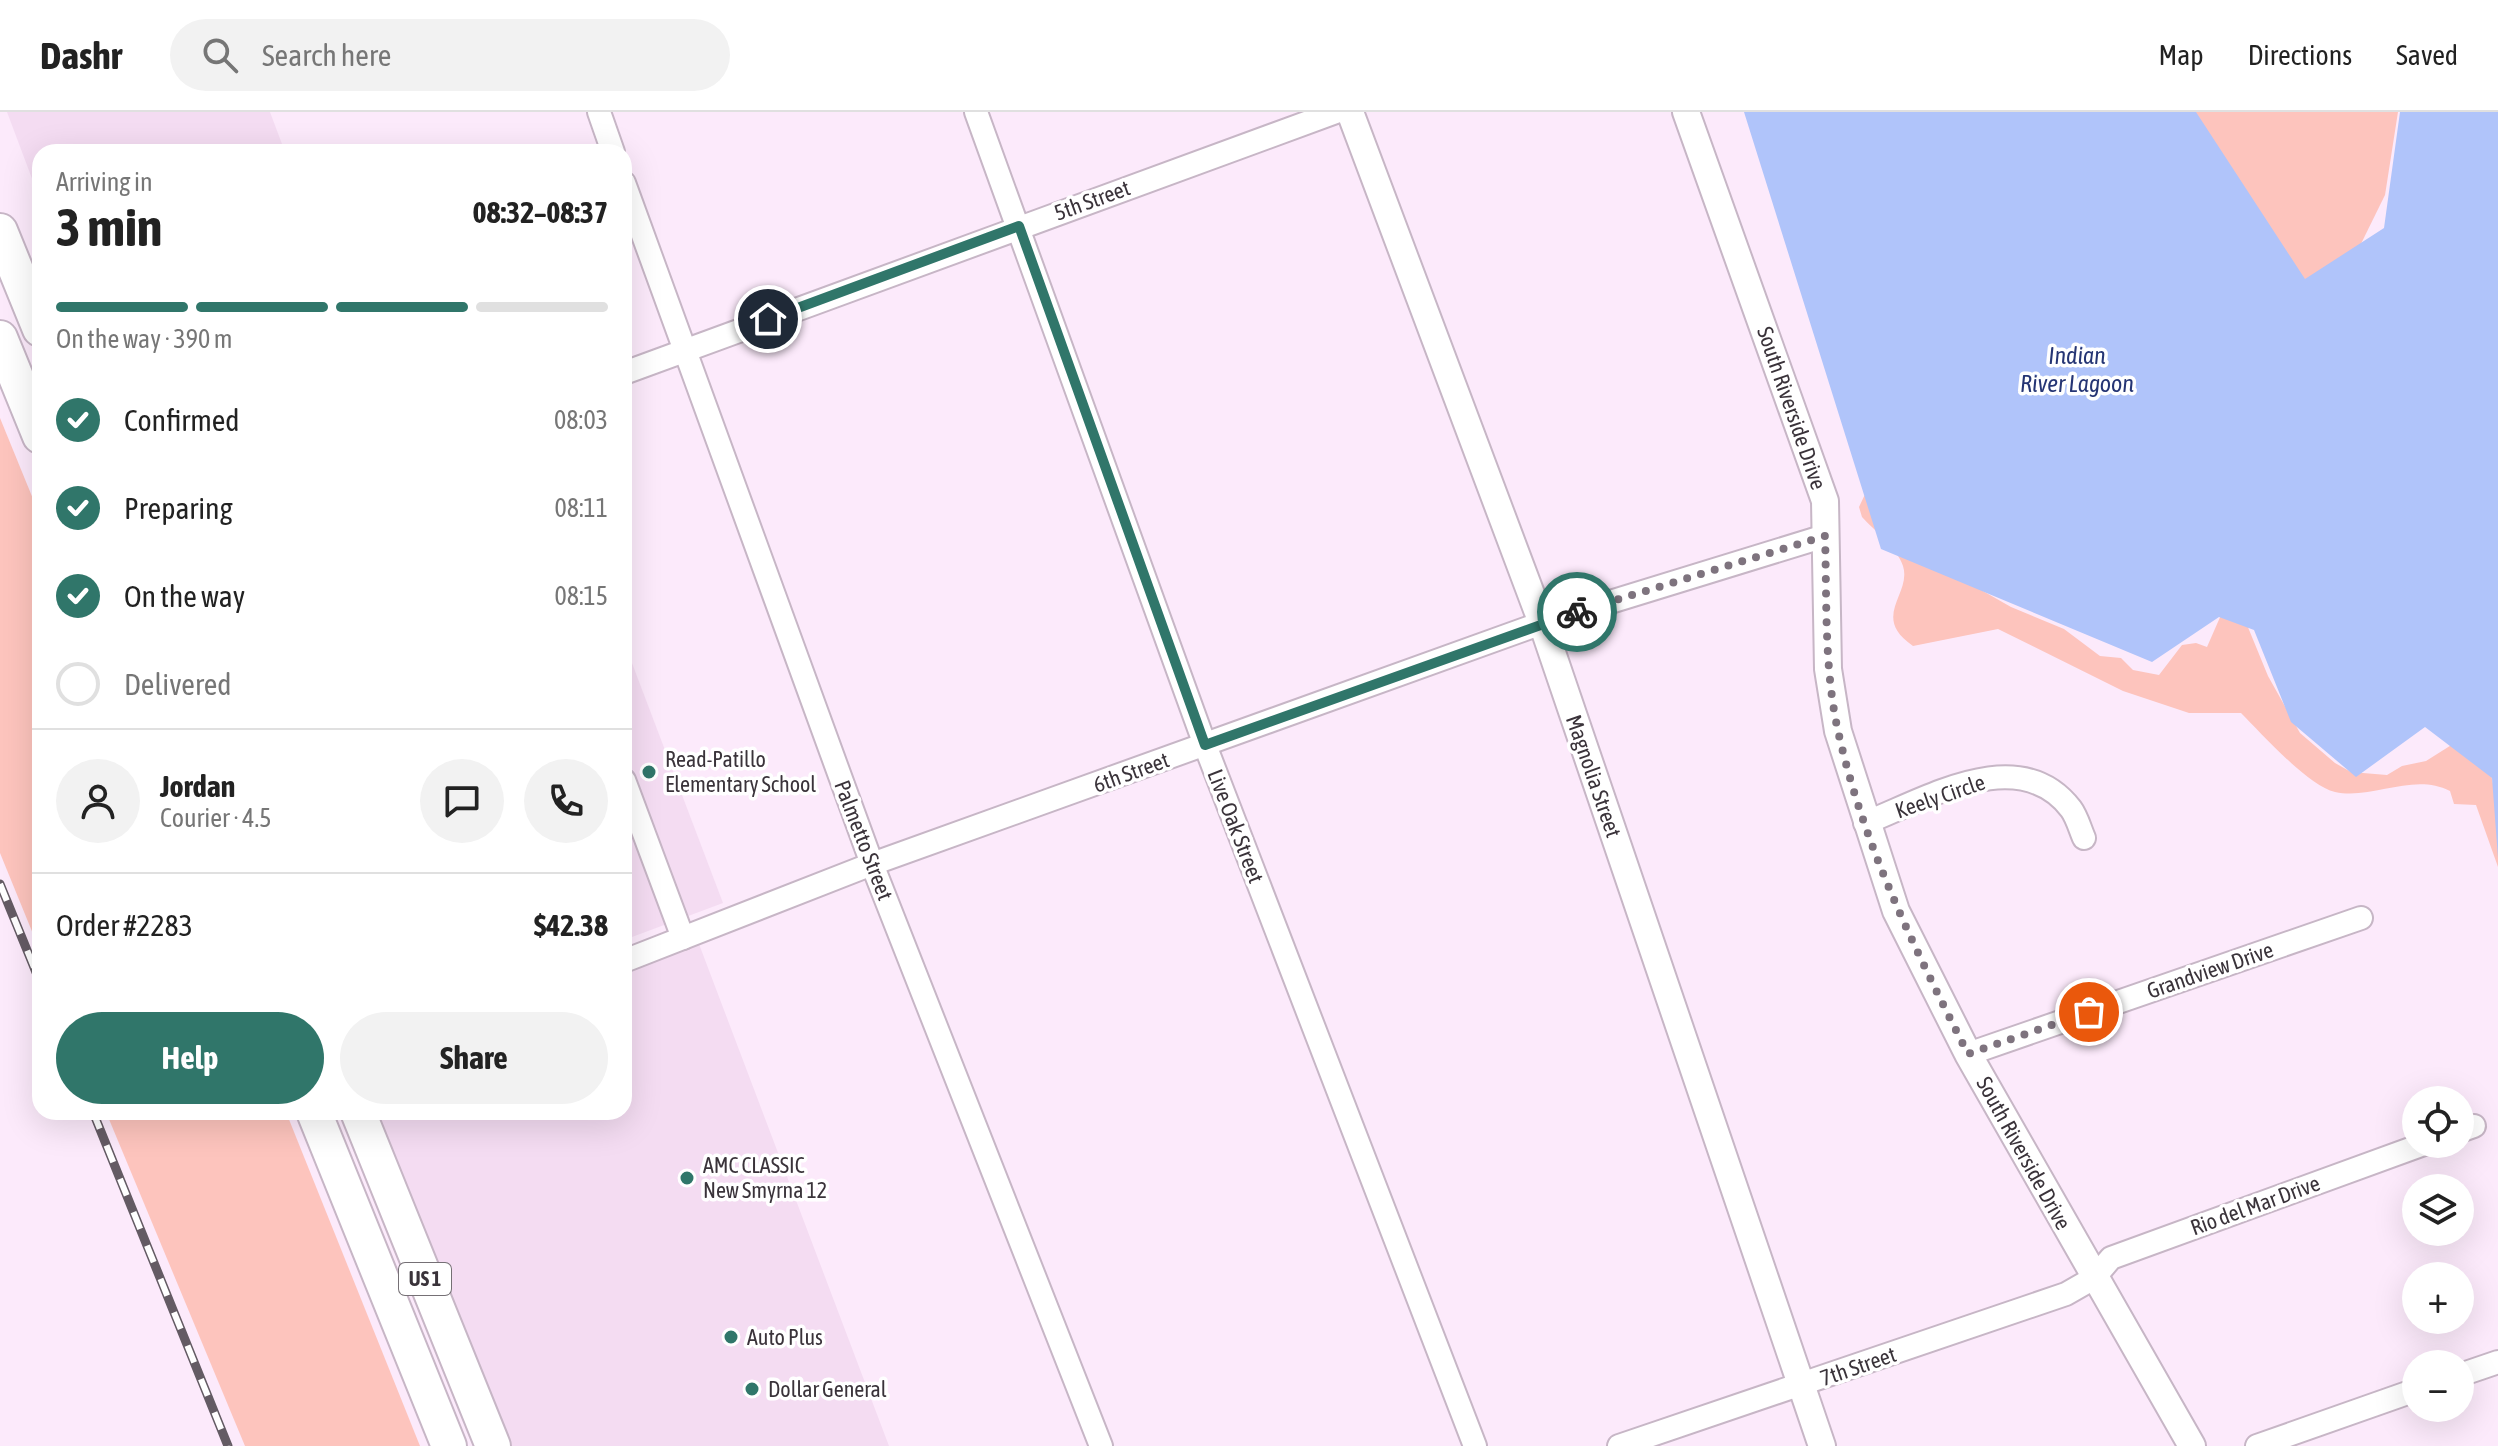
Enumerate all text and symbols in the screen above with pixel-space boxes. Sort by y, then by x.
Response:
search box [170,19,730,91]
icon: search [198,33,242,77]
text: Dashr [40,34,122,77]
text: Search here [262,38,391,72]
text: Map [2159,39,2204,71]
text: Directions [2248,39,2352,71]
text: Saved [2396,39,2458,71]
text: Arriving in [56,167,153,197]
street label: 5th Street [1051,174,1133,226]
text: 08:32–08:37 [473,195,608,229]
text: 3 min [56,197,162,257]
pin [734,285,802,353]
icon: home [746,297,790,341]
street label: South Riverside Drive [1752,323,1832,493]
text: On the way · 390 m [56,324,233,354]
water label: Indian River Lagoon [2020,342,2134,397]
icon: check [56,398,100,442]
text: Confirmed [124,403,239,437]
text: 08:03 [554,405,608,435]
icon: check [56,486,100,530]
text: Preparing [124,491,233,525]
text: 08:11 [554,493,608,523]
courier [1537,572,1617,652]
icon: check [56,574,100,618]
text: On the way [124,579,245,613]
text: 08:15 [554,581,608,611]
icon: bike [1555,590,1599,634]
text: Delivered [124,667,232,701]
street label: Magnolia Street [1561,711,1627,841]
place label: Read-Patillo Elementary School [665,746,816,797]
street label: 6th Street [1090,746,1172,798]
button: person [56,759,140,843]
button: chat [420,759,504,843]
button: phone [524,759,608,843]
marker: Read-Patillo Elementary School [640,763,658,781]
street label: Live Oak Street [1202,766,1270,886]
text: Jordan [160,769,235,803]
street label: Keely Circle [1892,769,1988,823]
street label: Palmetto Street [829,776,899,904]
text: Courier · 4.5 [160,803,271,833]
text: Order #2283 [56,908,193,942]
text: $42.38 [534,908,608,942]
street label: Grandview Drive [2143,936,2277,1004]
pin [2055,978,2123,1046]
icon: bag [2067,990,2111,1034]
button: Help [56,1012,324,1104]
button: Share [340,1012,608,1104]
street label: South Riverside Drive [1971,1072,2077,1234]
map controls [2402,1086,2474,1422]
button: locate [2402,1086,2474,1158]
place label: AMC CLASSIC New Smyrna 12 [703,1152,827,1203]
marker: AMC CLASSIC New Smyrna 12 [678,1169,696,1187]
street label: Rio del Mar Drive [2187,1170,2323,1240]
button: layers [2402,1174,2474,1246]
button: + [2402,1262,2474,1334]
road number: US 1 [399,1263,451,1295]
place label: Auto Plus [747,1324,823,1350]
marker: Auto Plus [722,1328,740,1346]
street label: 7th Street [1817,1341,1899,1391]
button: − [2402,1350,2474,1422]
place label: Dollar General [768,1376,887,1402]
marker: Dollar General [743,1380,761,1398]

